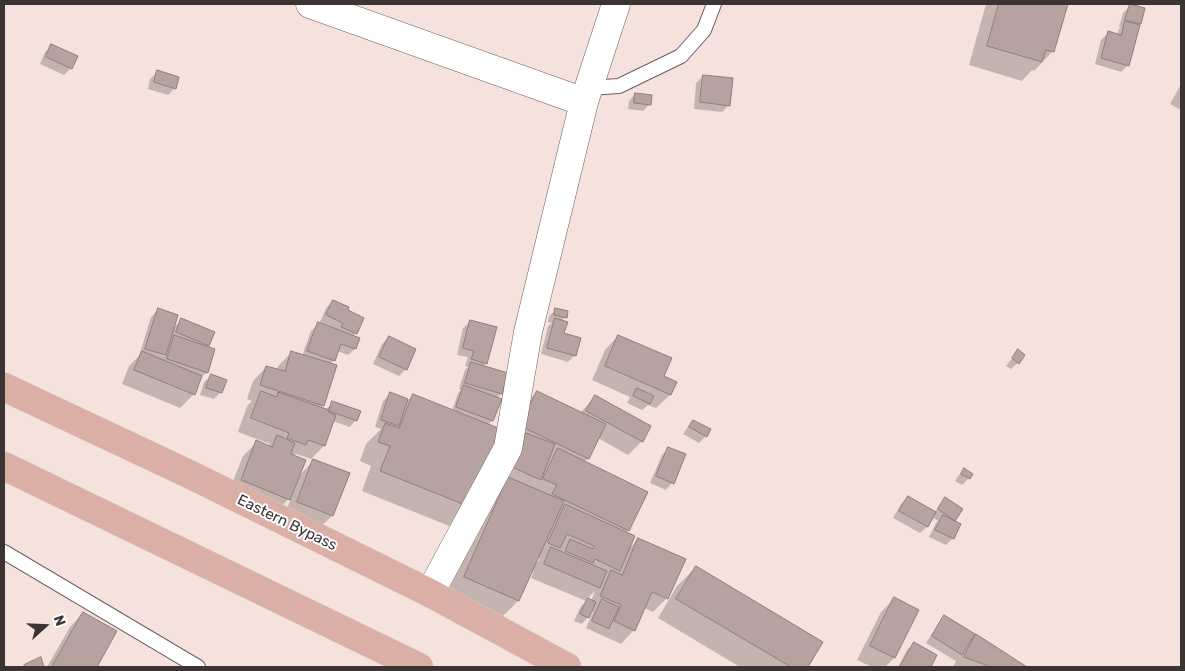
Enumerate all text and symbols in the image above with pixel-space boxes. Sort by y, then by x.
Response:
street label: Eastern Bypass [234,491,340,555]
north arrow [20,601,70,651]
text: N [50,613,69,628]

